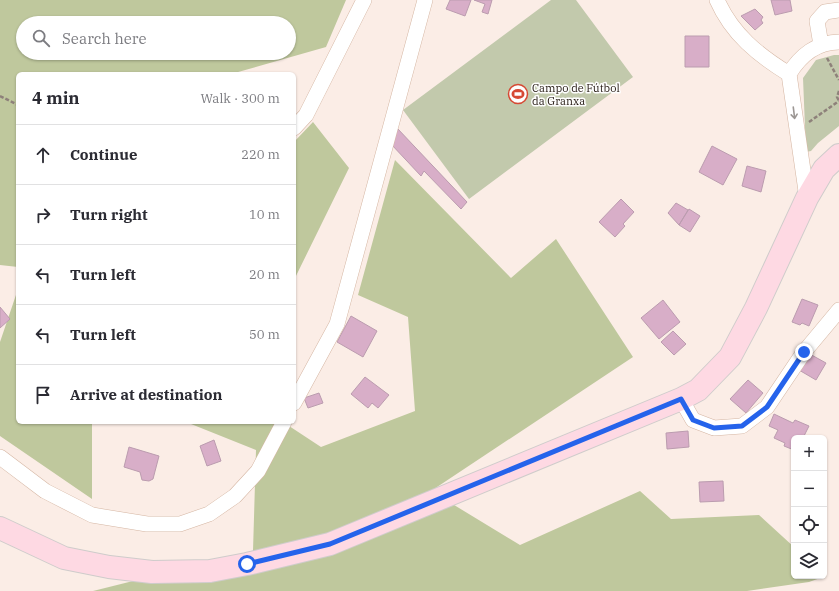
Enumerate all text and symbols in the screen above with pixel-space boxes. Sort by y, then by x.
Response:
search box [16,16,296,60]
icon: search [30,27,52,49]
text: Search here [62,29,147,48]
place label: Campo de Fútbol da Granxa [532,81,620,108]
sports icon: Campo de Fútbol da Granxa [507,83,529,105]
text: 4 min [32,87,80,109]
text: Walk · 300 m [201,90,280,107]
one-way arrow [790,106,798,119]
icon: ahead [32,144,54,166]
text: Continue [70,145,137,164]
text: 220 m [241,146,280,163]
icon: right [32,204,54,226]
text: Turn right [70,205,148,224]
text: 10 m [249,206,280,223]
icon: left [32,264,54,286]
text: Turn left [70,265,136,284]
text: 20 m [249,266,280,283]
icon: left [32,324,54,346]
text: Turn left [70,325,136,344]
text: 50 m [249,326,280,343]
route end [795,343,813,361]
icon: arrive [32,384,54,406]
text: Arrive at destination [70,385,222,404]
map controls [791,435,827,579]
button: + [791,435,827,471]
button: − [791,471,827,507]
button: locate [791,507,827,543]
button: layers [791,543,827,579]
route start [238,555,256,573]

